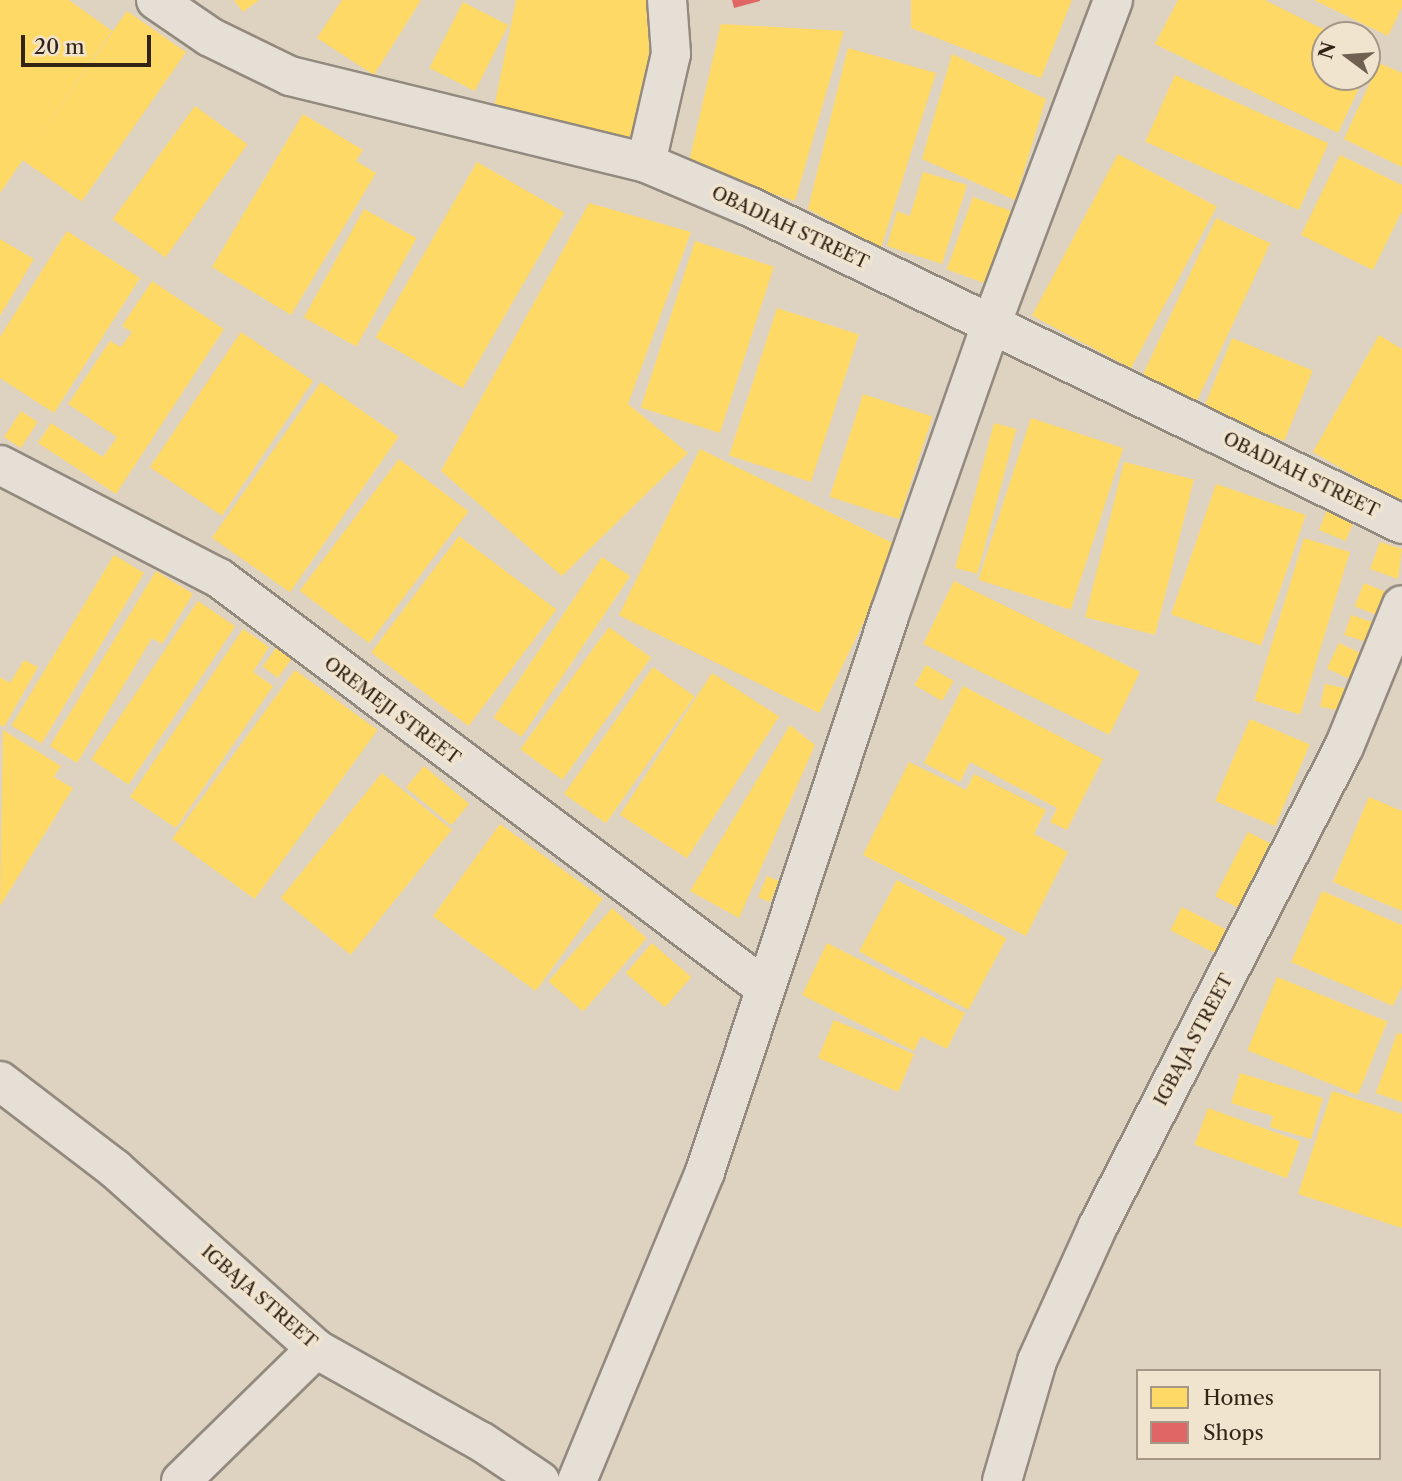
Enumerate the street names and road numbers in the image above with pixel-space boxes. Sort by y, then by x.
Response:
street label: OBADIAH STREET [708,182,872,274]
street label: OBADIAH STREET [1220,428,1382,522]
street label: OREMEJI STREET [320,653,464,769]
street label: IGBAJA STREET [1150,970,1238,1110]
street label: IGBAJA STREET [197,1241,321,1353]

